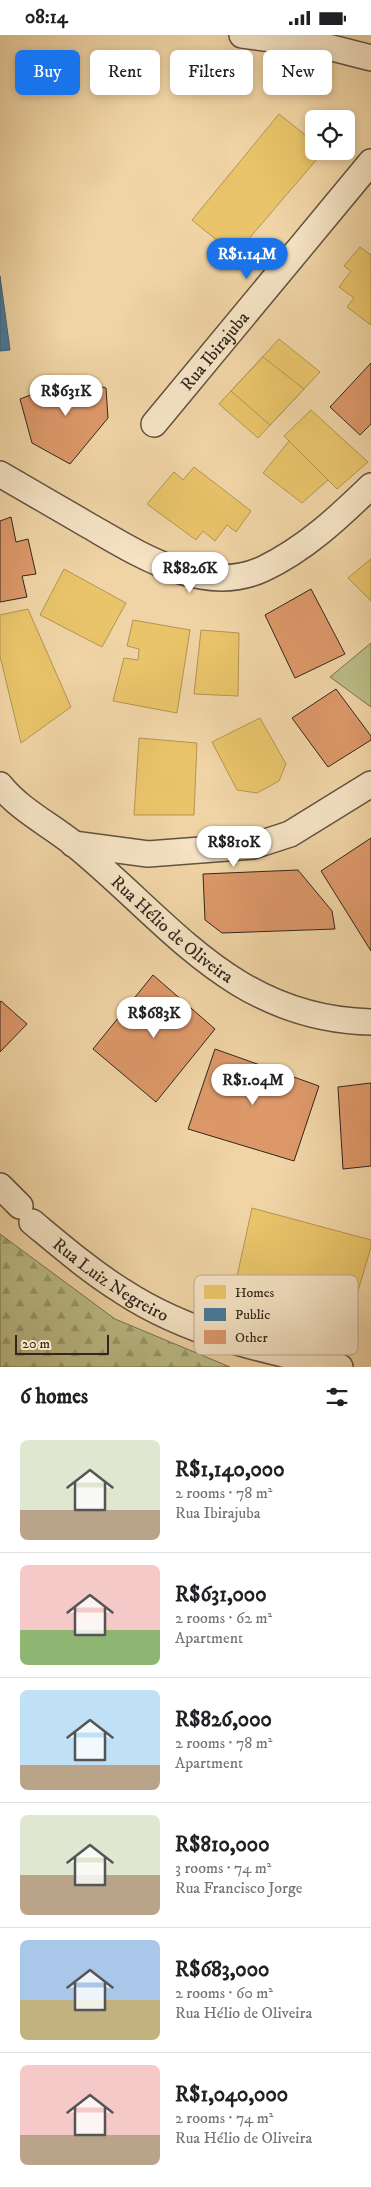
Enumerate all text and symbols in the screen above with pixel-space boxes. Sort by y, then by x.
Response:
text: 08:14 [25,6,68,29]
chip: Buy [15,50,80,95]
chip: Rent [90,50,160,95]
chip: Filters [170,50,253,95]
chip: New [263,50,332,95]
map controls [305,110,355,160]
button: locate [305,110,355,160]
pin: R$1.14M [201,237,293,280]
text: R$1.14M [218,244,276,264]
street label: Rua Ibirajuba [176,307,255,396]
pin: R$631K [25,375,107,417]
text: R$631K [41,381,91,401]
pin: R$826K [149,551,231,594]
text: R$826K [163,558,217,578]
pin: R$810K [193,825,275,868]
text: R$810K [207,832,261,852]
street label: Rua Hélio de Oliveira [106,871,237,989]
pin: R$683K [113,997,195,1039]
text: R$683K [128,1003,180,1023]
pin: R$1.04M [207,1063,299,1106]
text: R$1.04M [222,1070,284,1090]
street label: Rua Luiz Negreiro [48,1234,172,1327]
legend [194,1275,358,1355]
text: Homes [235,1284,275,1302]
text: Public [235,1306,270,1324]
text: Other [235,1329,268,1347]
scale bar [15,1332,109,1355]
text: 20 m [22,1335,50,1353]
icon: filters [323,1383,351,1411]
text: 6 homes [20,1384,88,1410]
text: R$1,140,000 [175,1457,284,1483]
icon: home [60,1460,120,1520]
text: 2 rooms · 78 m² [175,1483,272,1503]
text: Rua Ibirajuba [175,1503,260,1523]
text: R$631,000 [175,1582,266,1608]
icon: home [60,1585,120,1645]
text: 2 rooms · 62 m² [175,1608,272,1628]
text: Apartment [175,1628,243,1648]
text: R$826,000 [175,1707,272,1733]
icon: home [60,1710,120,1770]
text: 2 rooms · 78 m² [175,1733,272,1753]
text: Apartment [175,1753,243,1773]
text: R$810,000 [175,1832,269,1858]
icon: home [60,1835,120,1895]
text: 3 rooms · 74 m² [175,1858,272,1878]
text: Rua Francisco Jorge [175,1878,302,1898]
text: R$683,000 [175,1957,269,1983]
icon: home [60,1960,120,2020]
text: 2 rooms · 60 m² [175,1983,273,2003]
text: Rua Hélio de Oliveira [175,2003,312,2023]
text: R$1,040,000 [175,2082,288,2108]
icon: home [60,2085,120,2145]
text: 2 rooms · 74 m² [175,2108,273,2128]
text: Rua Hélio de Oliveira [175,2128,312,2148]

